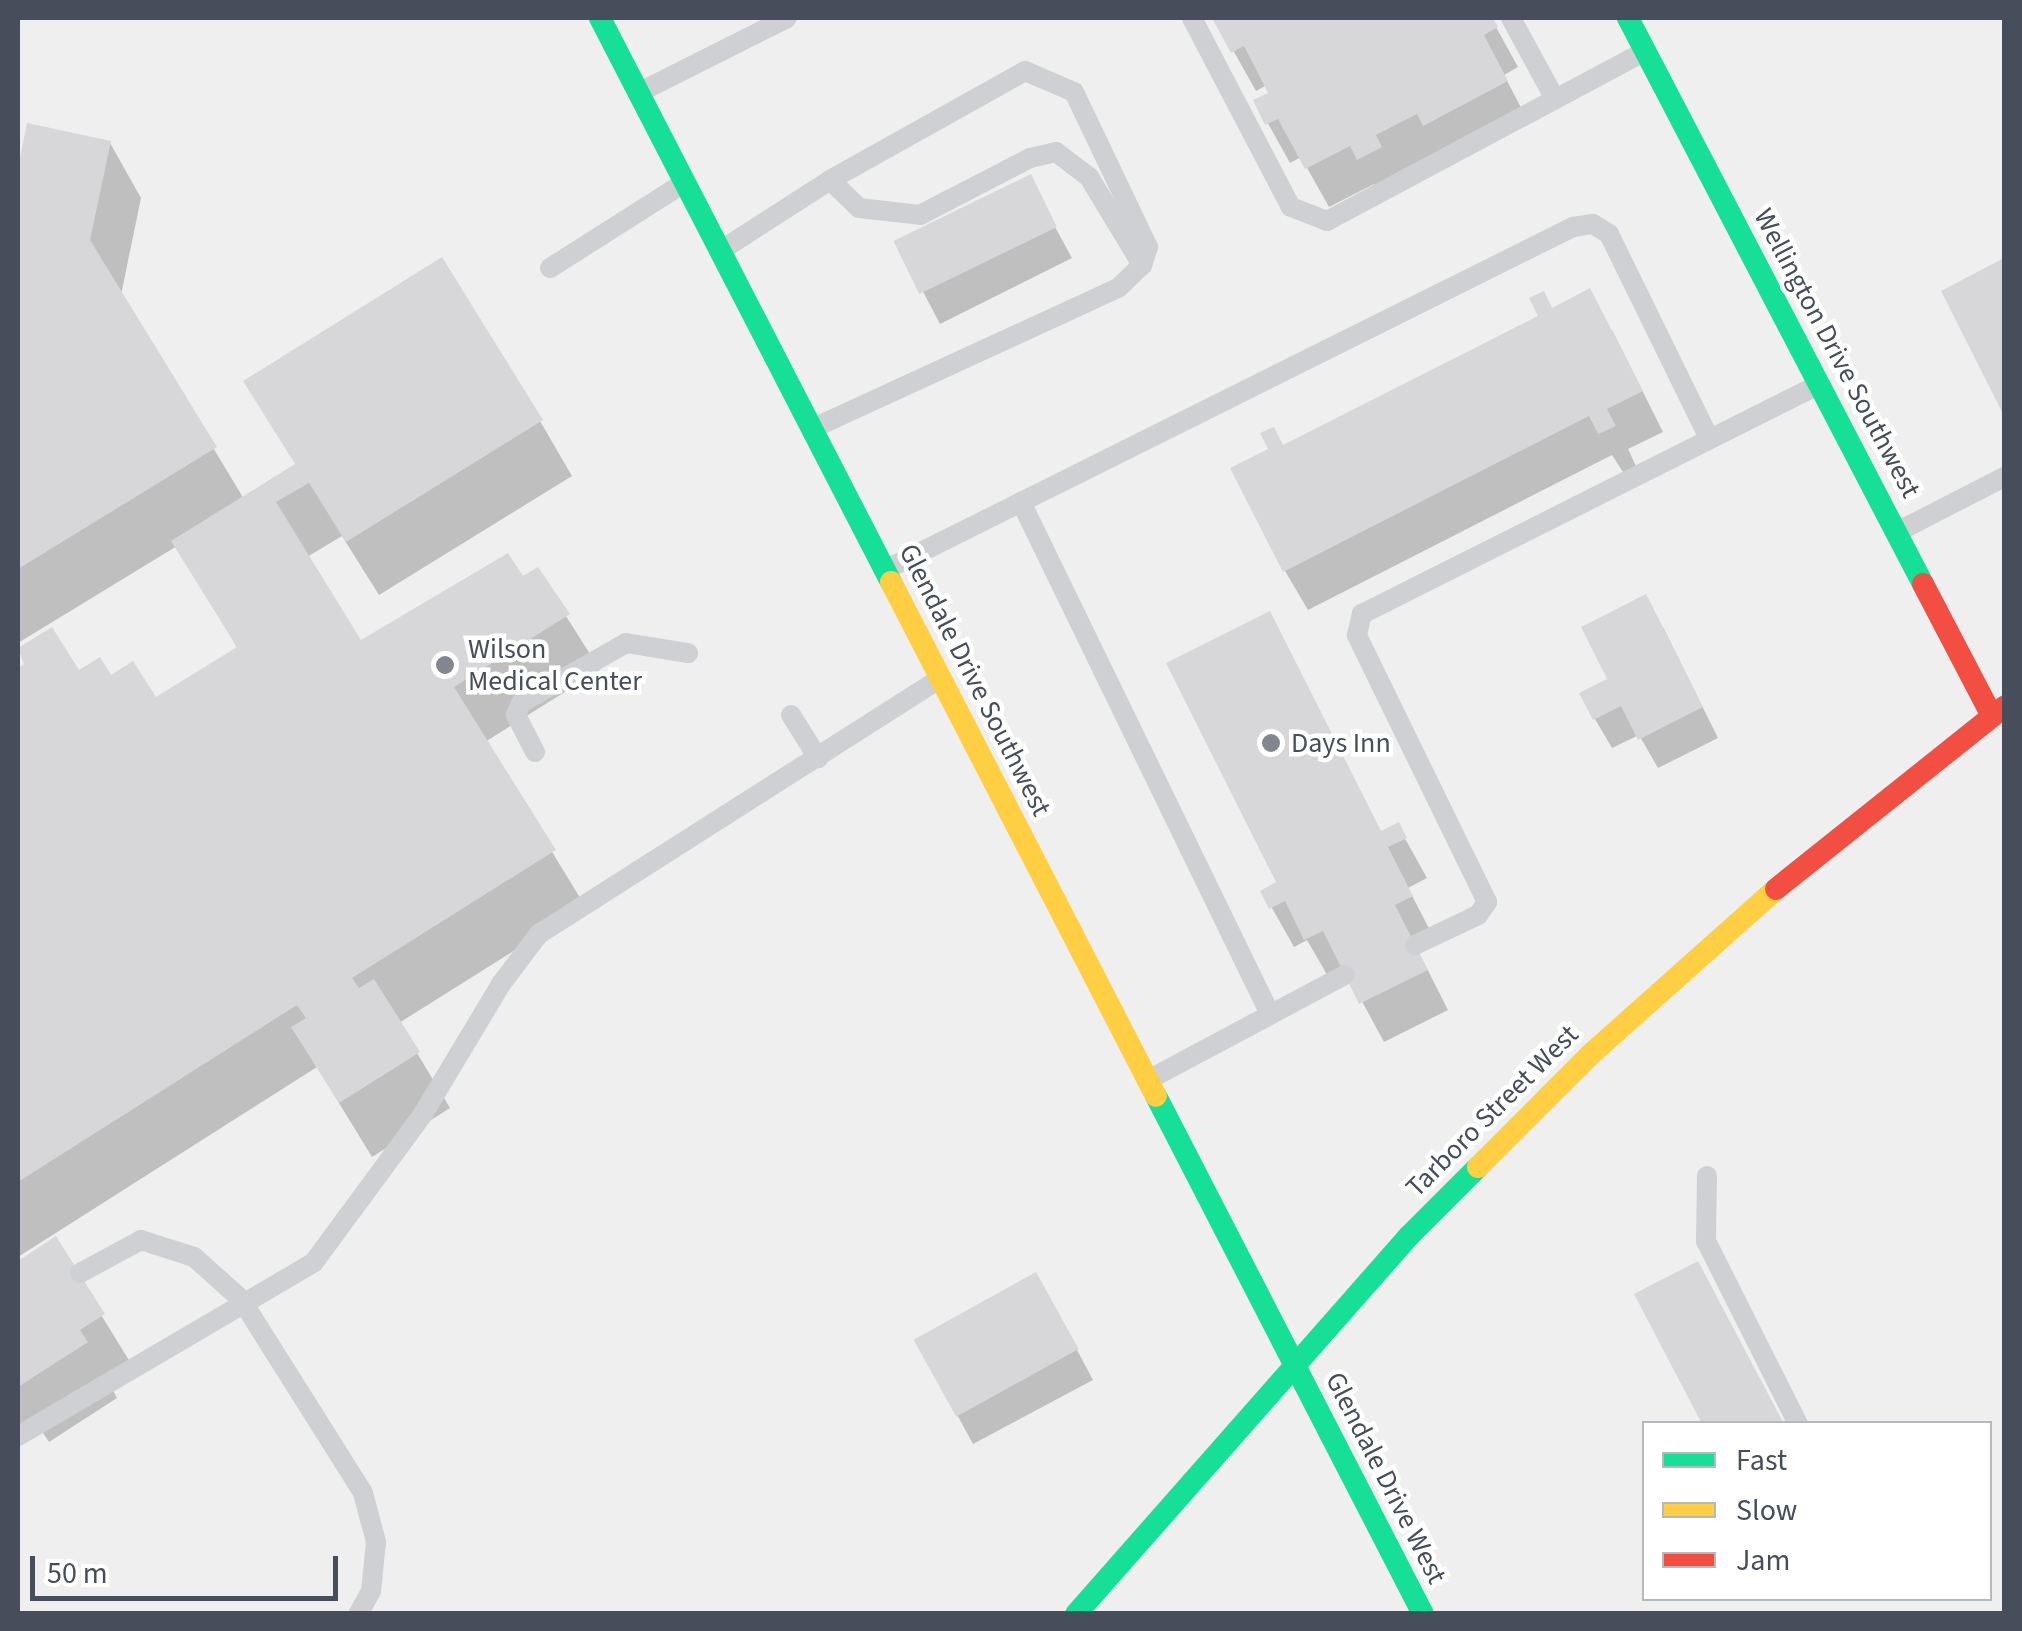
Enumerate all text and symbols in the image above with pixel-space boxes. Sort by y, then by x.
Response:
street label: Wellington Drive Southwest [1746,203,1928,503]
street label: Glendale Drive Southwest [892,538,1058,822]
place label: Wilson Medical Center [468,632,642,698]
marker: Wilson Medical Center [432,652,458,678]
place label: Days Inn [1291,726,1391,760]
marker: Days Inn [1260,732,1282,754]
street label: Tarboro Street West [1399,1018,1585,1204]
street label: Glendale Drive West [1318,1367,1454,1589]
legend [1642,1421,1992,1601]
text: Fast [1736,1439,1787,1482]
text: Slow [1736,1489,1797,1532]
scale bar [35,1536,342,1598]
text: Jam [1736,1539,1790,1582]
text: 50 m [47,1552,108,1595]

